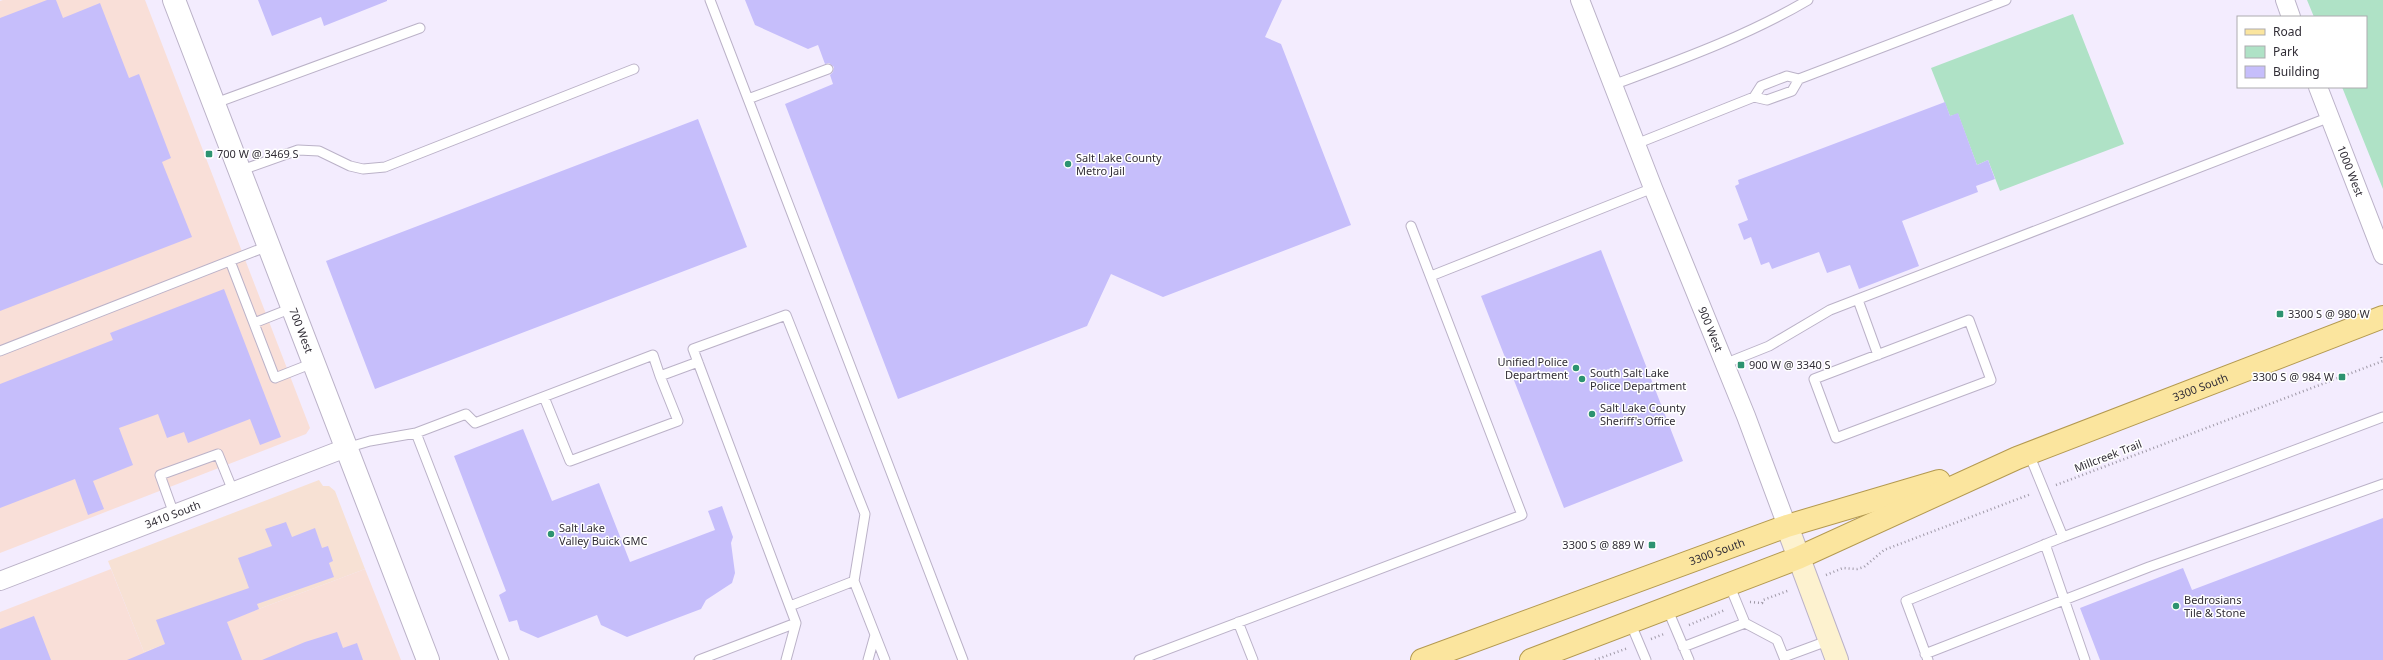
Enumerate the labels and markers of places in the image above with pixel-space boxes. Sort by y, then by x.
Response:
place label: 700 W @ 3469 S [217,146,299,161]
marker: 700 W @ 3469 S [204,149,214,159]
place label: Salt Lake County Metro Jail [1076,150,1162,178]
marker: Salt Lake County Metro Jail [1063,159,1073,169]
place label: 3300 S @ 980 W [2288,306,2370,321]
marker: 3300 S @ 980 W [2275,309,2285,319]
place label: Unified Police Department [1497,354,1568,382]
place label: 900 W @ 3340 S [1749,357,1831,372]
marker: 900 W @ 3340 S [1736,360,1746,370]
marker: Unified Police Department [1571,363,1581,373]
place label: South Salt Lake Police Department [1590,365,1686,393]
place label: 3300 S @ 984 W [2252,369,2335,384]
marker: 3300 S @ 984 W [2337,372,2347,382]
marker: South Salt Lake Police Department [1577,374,1587,384]
place label: Salt Lake County Sheriff's Office [1600,400,1686,428]
marker: Salt Lake County Sheriff's Office [1587,409,1597,419]
place label: Salt Lake Valley Buick GMC [559,520,647,548]
marker: Salt Lake Valley Buick GMC [546,529,556,539]
place label: 3300 S @ 889 W [1562,537,1645,552]
marker: 3300 S @ 889 W [1647,540,1657,550]
place label: Bedrosians Tile & Stone [2184,592,2245,620]
marker: Bedrosians Tile & Stone [2171,601,2181,611]

